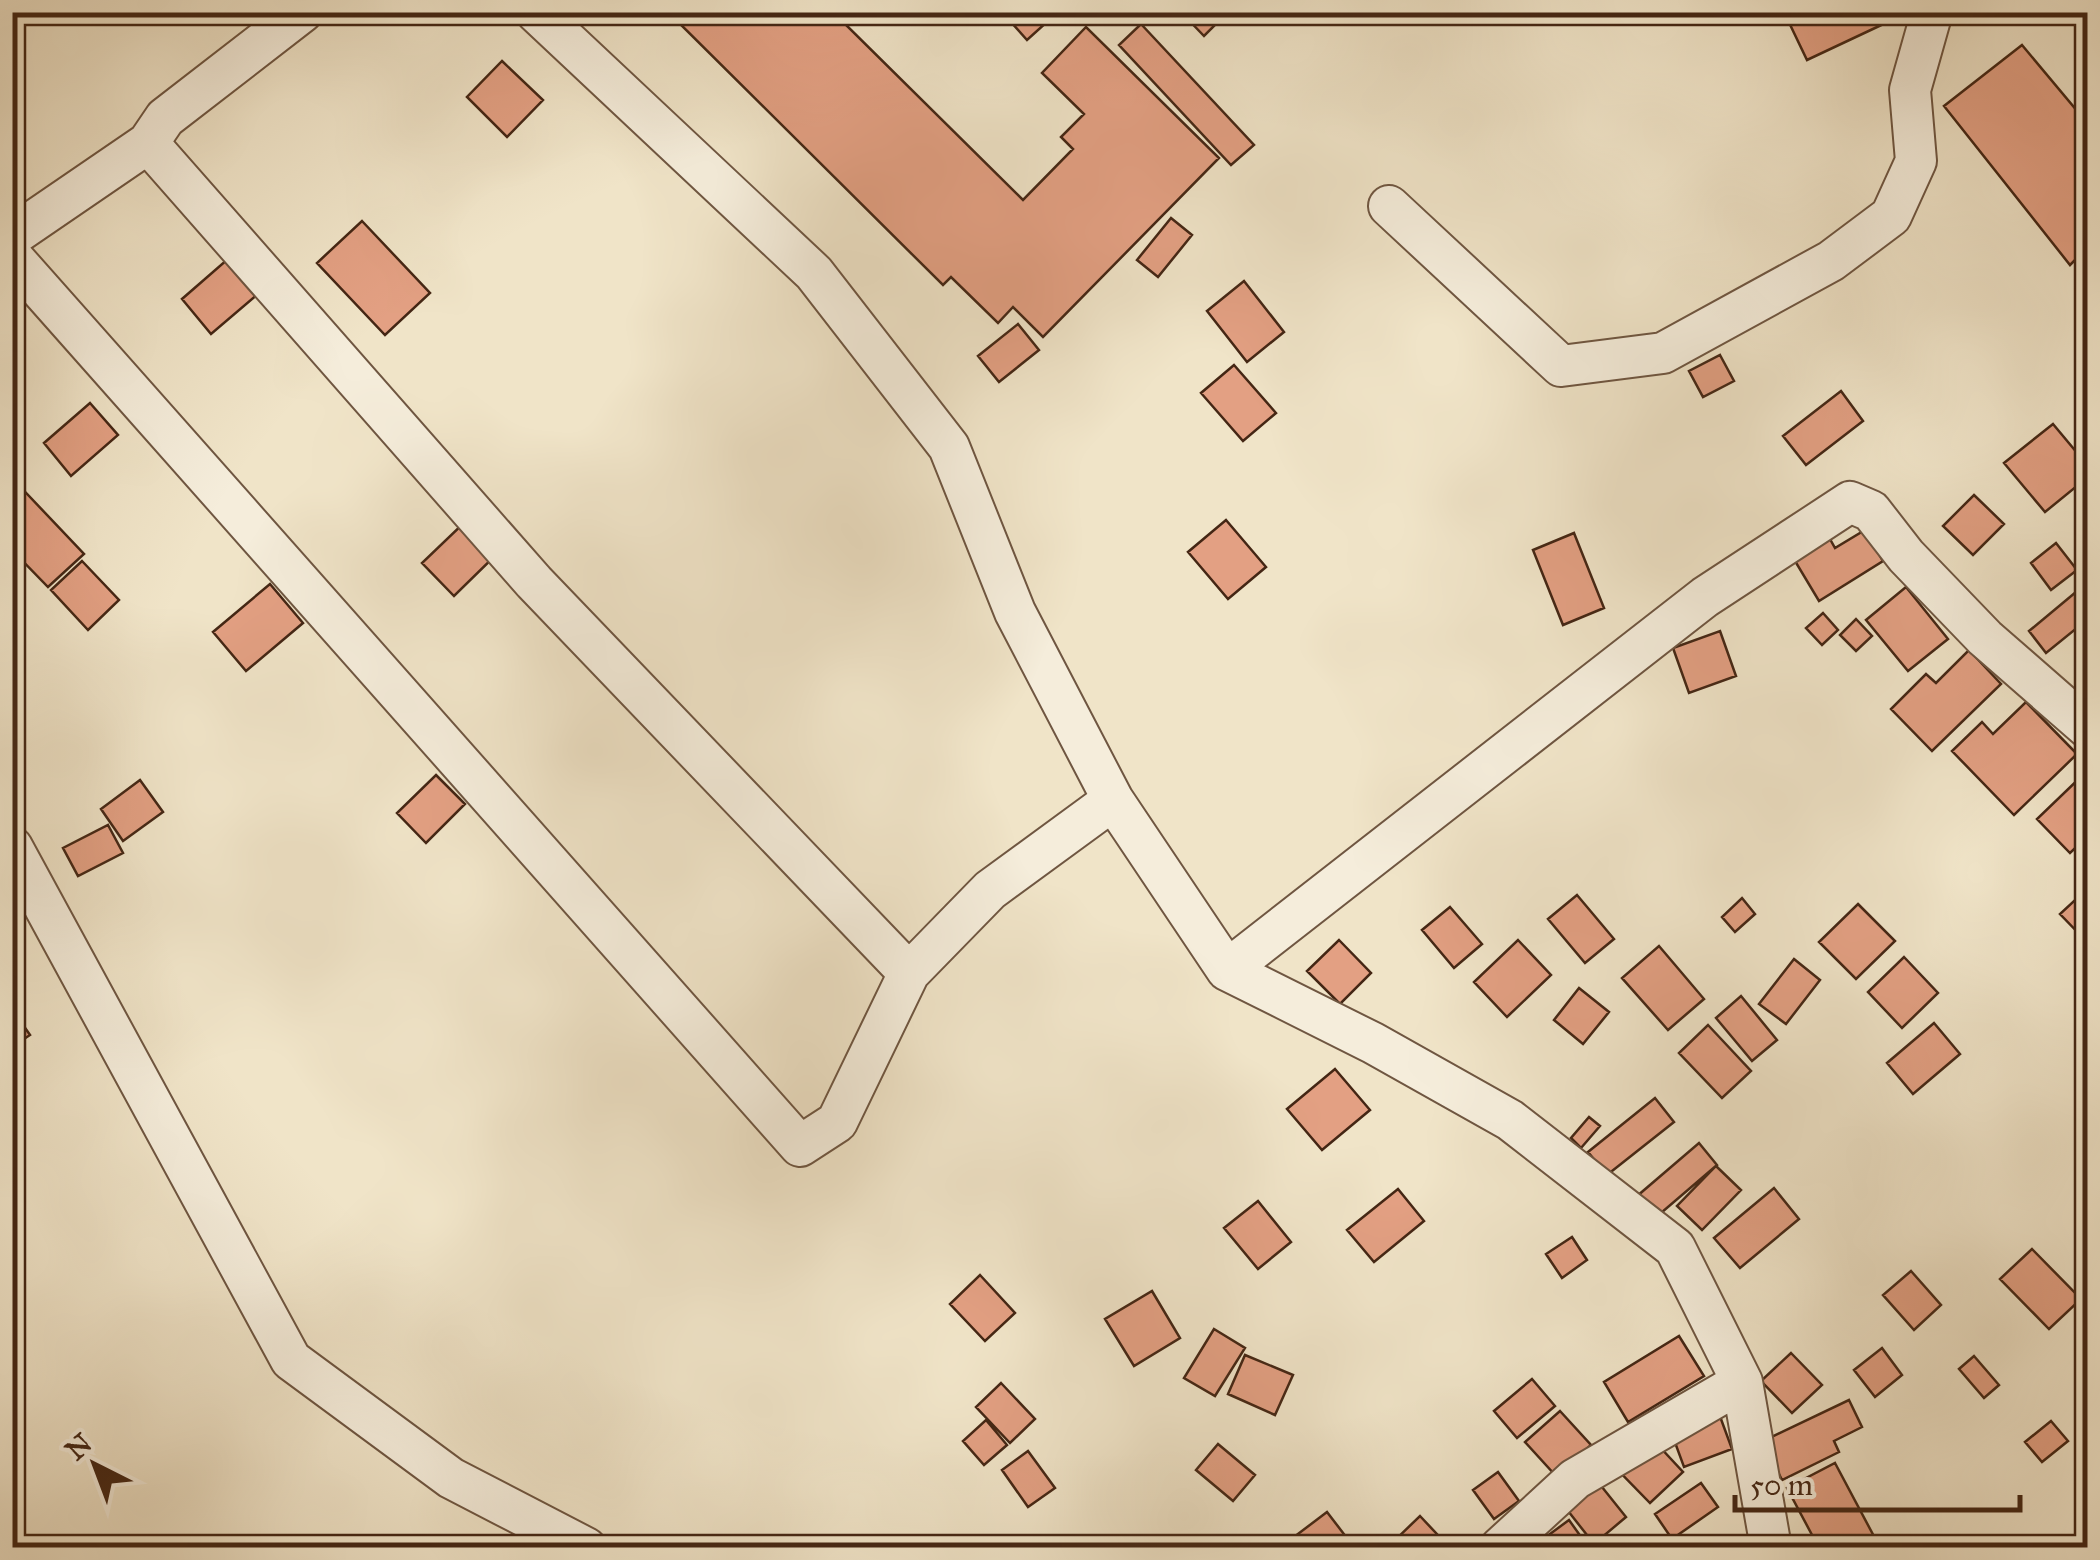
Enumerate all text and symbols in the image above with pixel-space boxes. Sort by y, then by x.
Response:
north arrow [45,1415,145,1515]
text: N [58,1426,99,1468]
scale bar [1735,1450,2020,1512]
text: 50 m [1750,1467,1813,1503]

